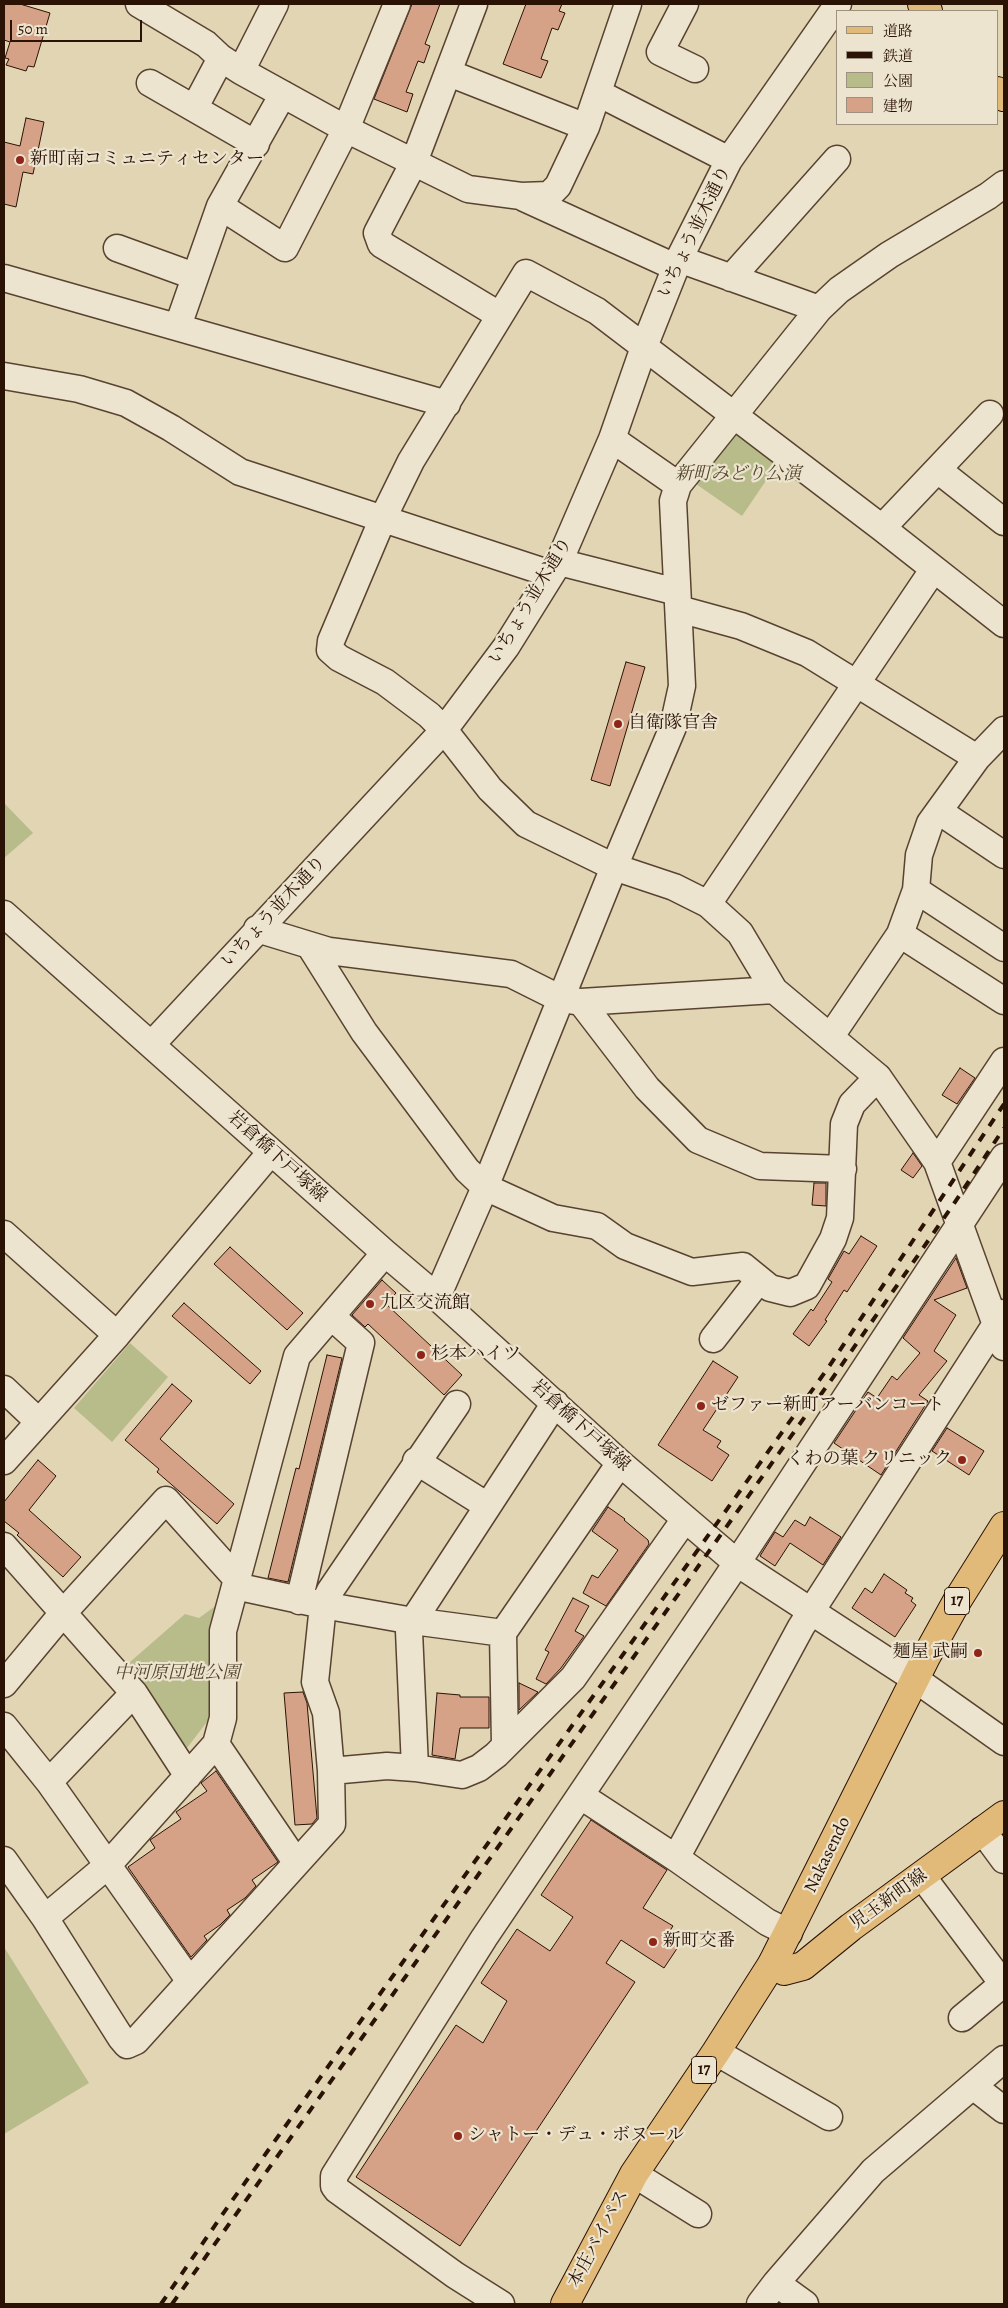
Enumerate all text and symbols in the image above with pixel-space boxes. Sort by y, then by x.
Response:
scale bar [12,10,145,42]
legend [836,10,998,125]
text: 50 m [18,19,48,39]
text: 道路 [883,21,913,41]
text: 鉄道 [883,46,913,66]
text: 公園 [883,71,913,91]
text: 建物 [883,96,913,116]
place label: 新町南コミュニティセンター [30,149,264,171]
marker: 新町南コミュニティセンター [14,154,26,166]
street label: いちょう並木通り [654,163,736,301]
park label: 新町みどり公演 [675,464,801,486]
street label: いちょう並木通り [485,534,577,668]
place label: 自衛隊官舎 [628,713,718,735]
marker: 自衛隊官舎 [612,718,624,730]
street label: いちょう並木通り [217,852,331,972]
street label: 岩倉橋下戸塚線 [223,1107,331,1207]
place label: 九区交流館 [380,1293,470,1315]
marker: 九区交流館 [364,1298,376,1310]
place label: 杉本ハイツ [431,1344,521,1366]
marker: 杉本ハイツ [415,1349,427,1361]
street label: 岩倉橋下戸塚線 [526,1376,634,1476]
place label: ゼファー新町アーバンコート [711,1395,944,1417]
marker: ゼファー新町アーバンコート [695,1400,707,1412]
place label: くわの葉 クリニック [786,1449,952,1471]
marker: くわの葉 クリニック [956,1454,968,1466]
road number: 17 [944,1588,970,1614]
place label: 麺屋 武嗣 [892,1642,968,1664]
marker: 麺屋 武嗣 [972,1647,984,1659]
park label: 中河原団地公園 [114,1663,240,1685]
street label: Nakasendo [800,1814,856,1896]
street label: 児玉新町線 [846,1865,932,1935]
place label: 新町交番 [663,1931,735,1953]
marker: 新町交番 [647,1936,659,1948]
road number: 17 [692,2056,716,2084]
place label: シャトー・デュ・ボヌール [468,2125,684,2147]
marker: シャトー・デュ・ボヌール [452,2130,464,2142]
street label: 本庄バイパス [564,2186,634,2292]

